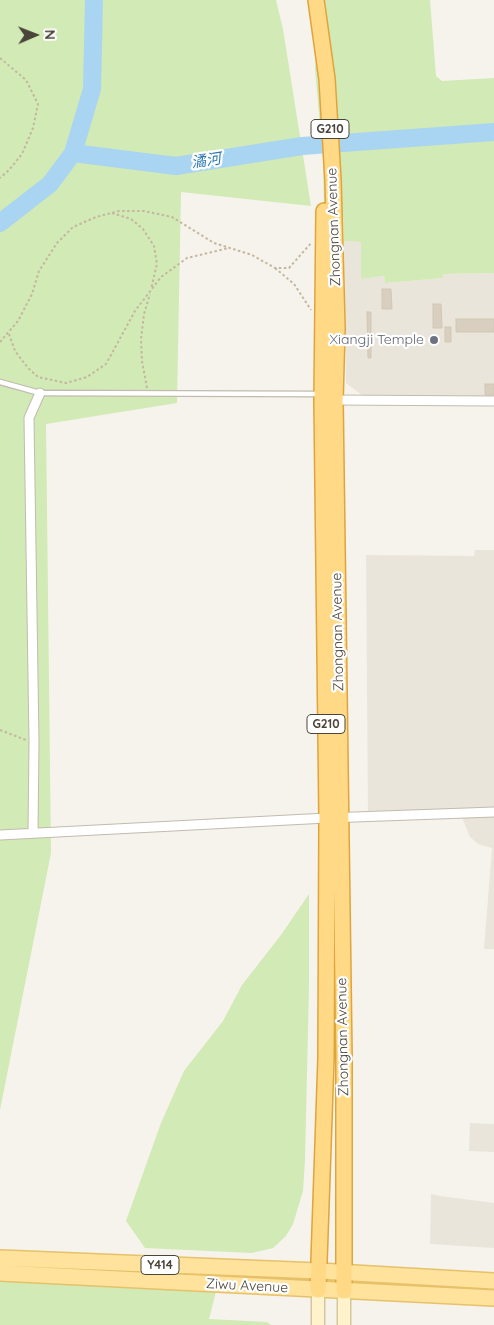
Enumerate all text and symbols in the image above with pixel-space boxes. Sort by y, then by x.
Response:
north arrow [10,10,60,60]
text: N [41,29,59,40]
road number: G210 [311,120,349,138]
water label: 潏河 [190,150,222,172]
street label: Zhongnan Avenue [324,167,344,287]
place label: Xiangji Temple [330,332,424,348]
marker: Xiangji Temple [428,334,440,346]
street label: Zhongnan Avenue [329,573,347,691]
road number: G210 [307,714,345,734]
street label: Zhongnan Avenue [334,978,352,1096]
road number: Y414 [141,1256,179,1274]
street label: Ziwu Avenue [206,1275,288,1297]

